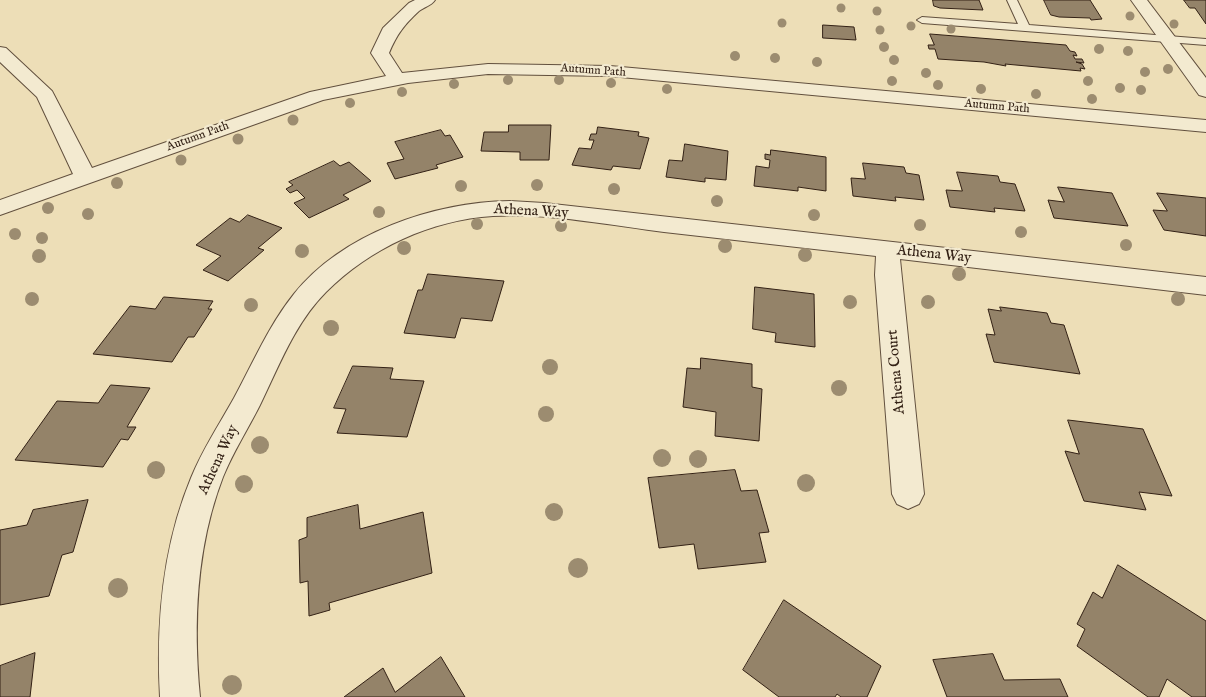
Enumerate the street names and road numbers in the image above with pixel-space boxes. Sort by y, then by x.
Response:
street label: Autumn Path [560,62,626,80]
street label: Autumn Path [964,97,1030,117]
street label: Autumn Path [165,119,231,155]
street label: Athena Way [493,201,569,223]
street label: Athena Way [896,242,972,268]
street label: Athena Court [884,329,910,415]
street label: Athena Way [195,422,243,498]

